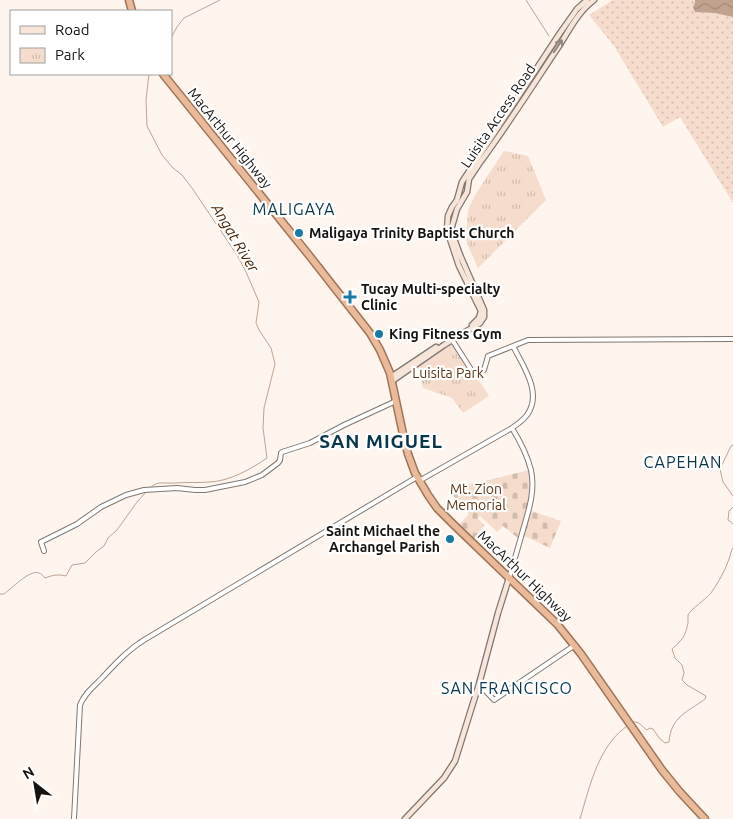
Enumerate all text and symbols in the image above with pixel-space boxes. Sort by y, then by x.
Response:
legend [10,10,172,75]
text: Road [55,21,90,38]
one-way arrow [554,40,564,54]
text: Park [55,46,85,63]
street label: Luisita Access Road [457,61,539,171]
street label: MacArthur Highway [185,85,275,192]
water label: Angat River [208,200,263,276]
district label: MALIGAYA [253,200,335,218]
place label: Maligaya Trinity Baptist Church [309,225,515,241]
marker: Maligaya Trinity Baptist Church [293,227,305,239]
place label: Tucay Multi-specialty Clinic [361,281,501,313]
marker: Tucay Multi-specialty Clinic [343,290,357,304]
place label: King Fitness Gym [389,326,502,342]
marker: King Fitness Gym [373,328,385,340]
park label: Luisita Park [412,365,484,381]
district label: SAN MIGUEL [319,430,443,452]
district label: CAPEHAN [643,453,723,471]
park label: Mt. Zion Memorial [446,481,506,513]
place label: Saint Michael the Archangel Parish [326,523,440,555]
street label: MacArthur Highway [475,527,575,625]
marker: Saint Michael the Archangel Parish [444,533,456,545]
district label: SAN FRANCISCO [441,679,573,697]
north arrow [10,759,60,809]
text: N [20,763,37,782]

